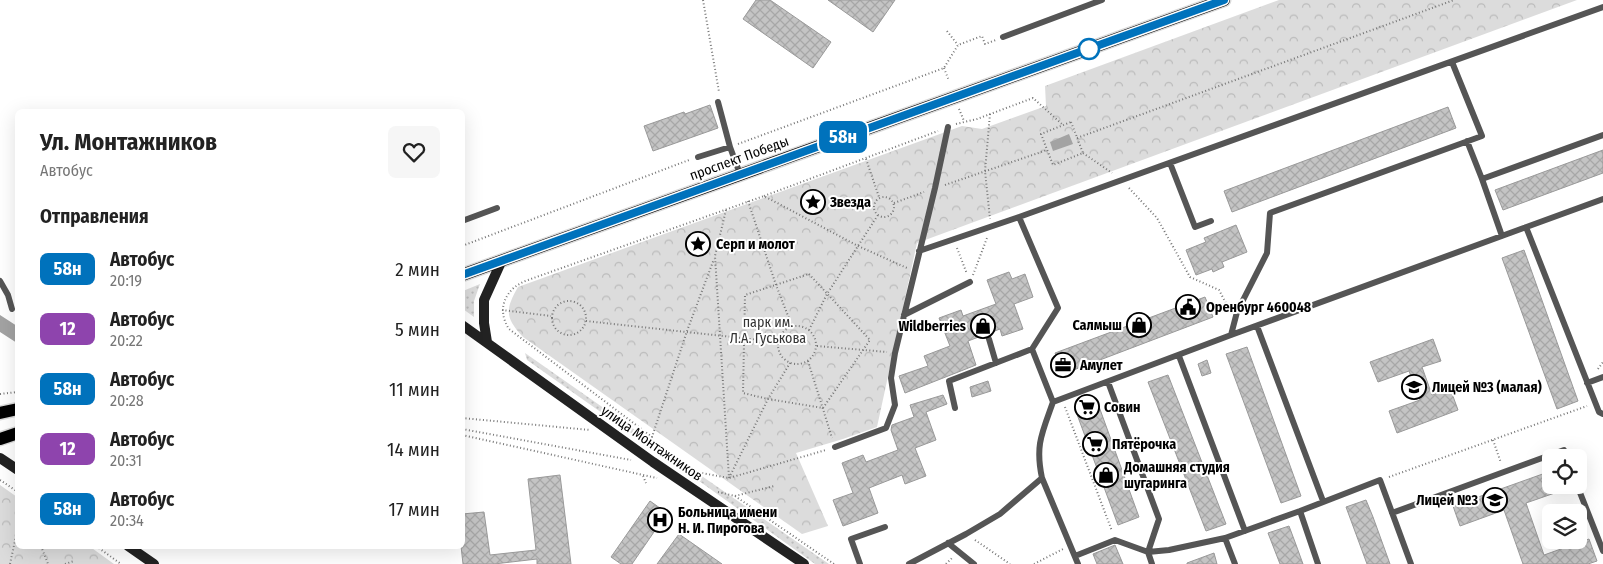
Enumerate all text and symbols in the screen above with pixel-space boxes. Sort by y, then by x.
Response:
unlabelled marker [1078,38,1100,60]
line badge: 58н [814,121,872,153]
button: heart [388,126,440,178]
text: 58н [829,126,857,148]
text: Ул. Монтажников [40,128,217,156]
street label: проспект Победы [687,133,791,184]
text: Автобус [40,161,93,180]
place icon: Звезда [800,189,826,215]
place label: Звезда [829,194,871,211]
text: Отправления [40,205,149,228]
place icon: Серп и молот [685,231,711,257]
place label: Серп и молот [716,236,796,253]
text: Автобус [110,248,174,271]
text: 58н [54,258,81,280]
text: 2 мин [395,258,440,281]
text: 20:19 [110,271,142,290]
public building icon: Оренбург 460048 [1175,294,1201,320]
place label: Оренбург 460048 [1206,299,1312,316]
text: Автобус [110,308,174,331]
shop icon: Салмыш [1126,312,1152,338]
shop icon: Wildberries [970,313,996,339]
park label: парк им. Л.А. Гуськова [730,314,806,347]
place label: Салмыш [1072,317,1122,334]
text: 12 [60,318,75,340]
text: 5 мин [395,318,440,341]
place label: Wildberries [898,318,966,335]
text: 20:22 [110,331,143,350]
office icon: Амулет [1050,352,1076,378]
place label: Амулет [1079,357,1123,374]
text: Автобус [110,368,174,391]
school or university icon: Лицей №3 (малая) [1401,374,1427,400]
text: 58н [54,378,81,400]
text: 11 мин [389,378,440,401]
place label: Лицей №3 (малая) [1432,379,1542,396]
text: 20:28 [110,391,144,410]
supermarket icon: Совин [1074,394,1100,420]
place label: Совин [1104,399,1141,416]
street label: улица Монтажников [598,402,706,485]
text: Автобус [110,428,174,451]
supermarket icon: Пятёрочка [1082,431,1108,457]
place label: Пятёрочка [1112,436,1176,453]
text: 12 [60,438,75,460]
text: 14 мин [387,438,440,461]
map controls [1542,449,1587,549]
button: locate [1542,449,1587,494]
text: 20:31 [110,451,142,470]
place label: Домашняя студия шугаринга [1123,459,1230,492]
shop icon: Домашняя студия шугаринга [1093,462,1119,488]
school or university icon: Лицей №3 [1482,487,1508,513]
text: Автобус [110,488,174,511]
place label: Лицей №3 [1416,492,1478,509]
text: 58н [54,498,81,520]
text: 17 мин [389,498,440,521]
place label: Больница имени Н. И. Пирогова [678,504,777,537]
button: layers [1542,504,1587,549]
hospital icon: Больница имени Н. И. Пирогова [647,507,673,533]
text: 20:34 [110,511,144,530]

